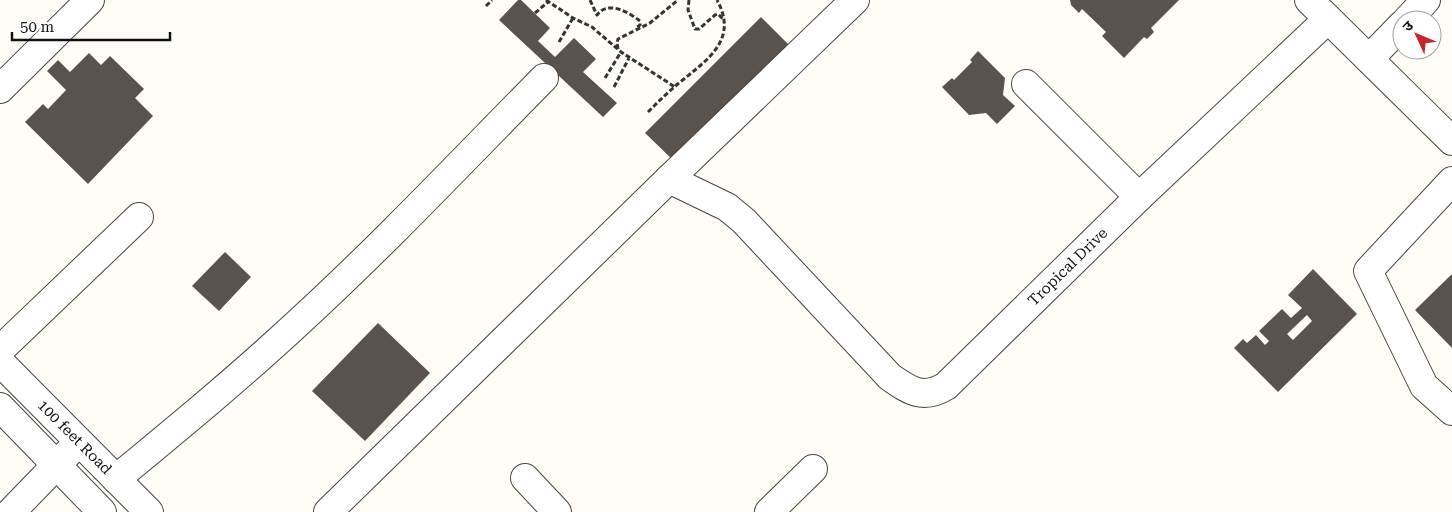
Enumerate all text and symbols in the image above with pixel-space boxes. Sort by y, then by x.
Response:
scale bar [12,10,170,42]
north arrow [1392,10,1442,60]
text: उ [1399,17,1417,34]
text: 50 m [20,18,55,36]
street label: Tropical Drive [1024,224,1111,310]
street label: 100 feet Road [34,396,116,478]

